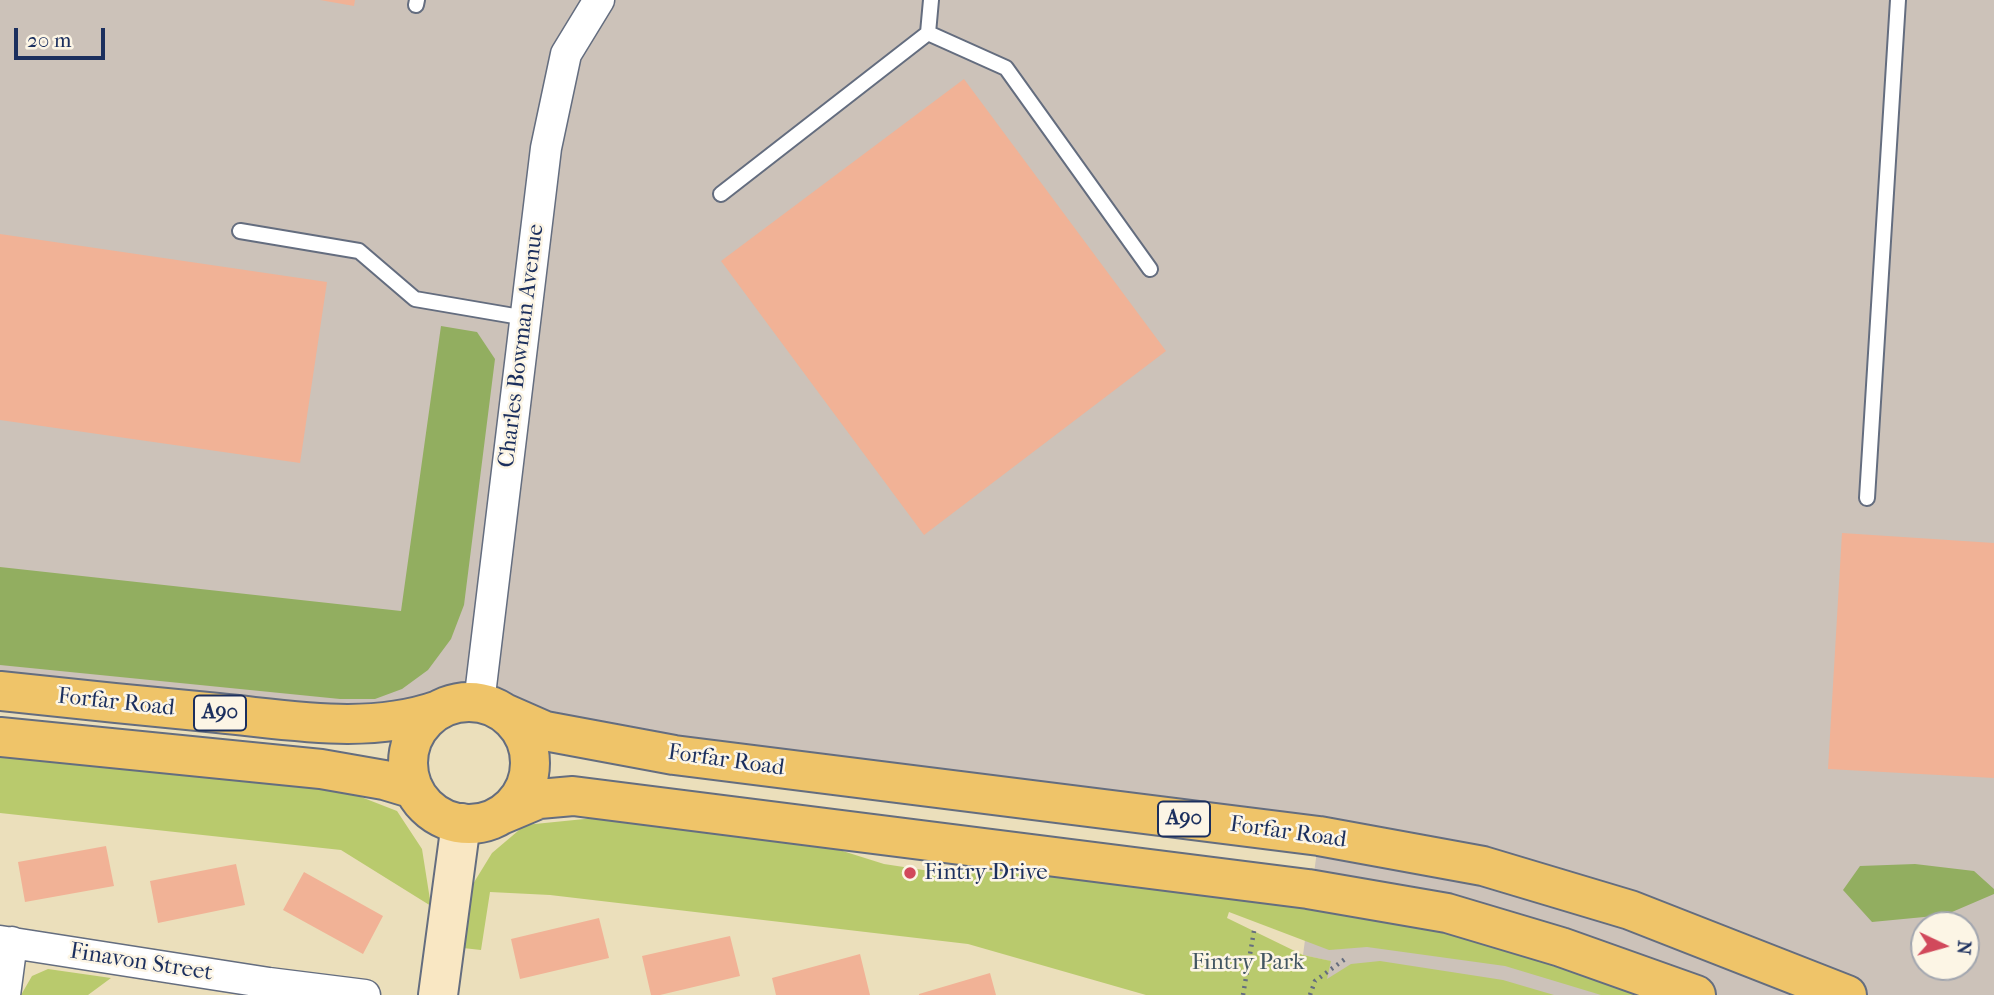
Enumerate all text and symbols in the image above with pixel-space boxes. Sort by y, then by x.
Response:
scale bar [18,14,108,58]
text: 20 m [27,28,71,52]
street label: Charles Bowman Avenue [493,223,551,469]
street label: Forfar Road [56,683,176,723]
road number: A90 [194,696,246,730]
street label: Forfar Road [666,739,786,783]
road number: A90 [1158,802,1210,836]
street label: Forfar Road [1228,811,1348,855]
place label: Fintry Drive [924,859,1048,887]
marker: Fintry Drive [902,865,918,881]
north arrow [1910,911,1980,981]
street label: Finavon Street [68,938,214,988]
text: N [1952,940,1976,956]
park label: Fintry Park [1191,949,1305,977]

